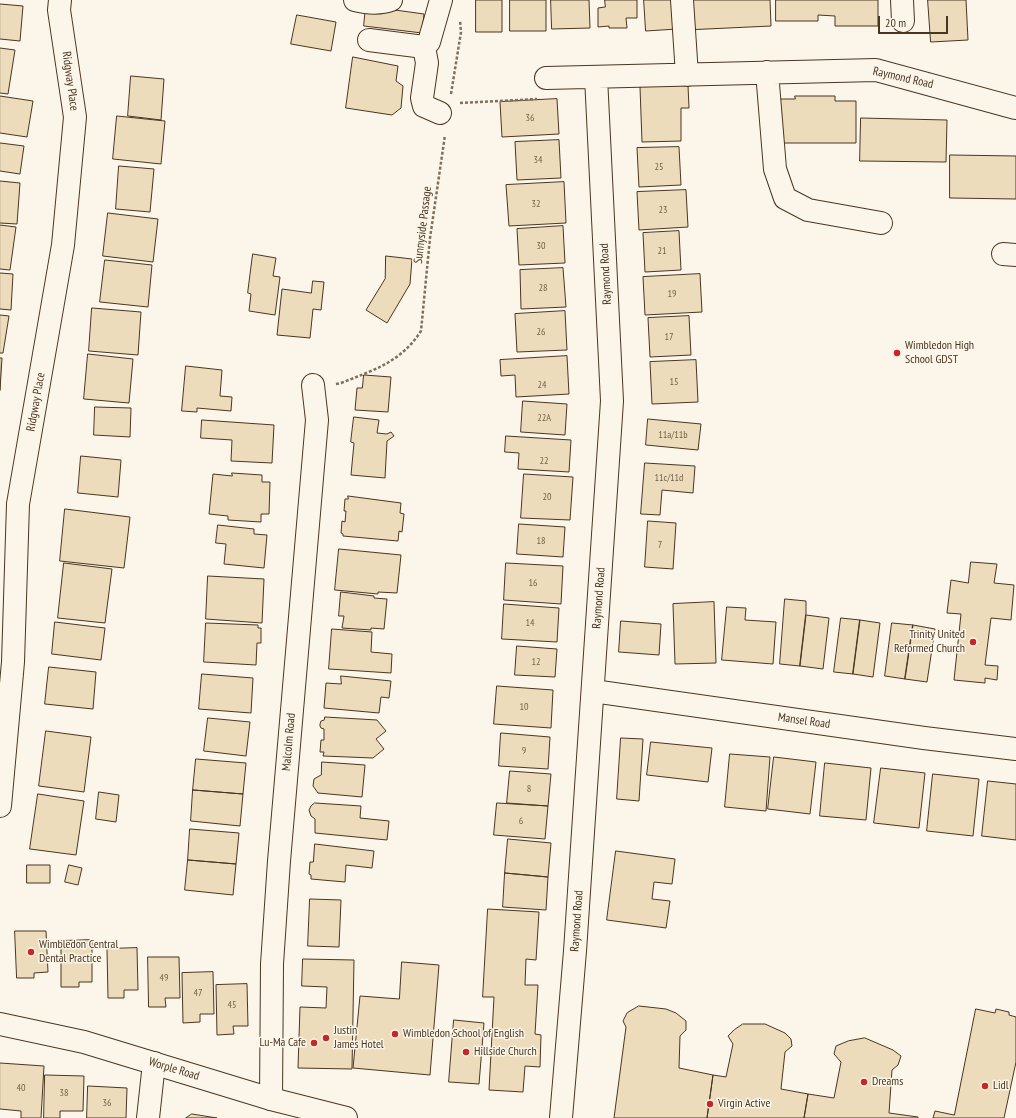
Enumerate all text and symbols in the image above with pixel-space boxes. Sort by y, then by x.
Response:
scale bar [880,8,950,34]
text: 20 m [885,15,906,30]
street label: Ridgway Place [59,50,81,112]
street label: Raymond Road [871,64,935,92]
house number: 36 [526,112,534,124]
house number: 34 [534,154,542,166]
house number: 25 [655,161,663,173]
street label: Sunnyside Passage [411,186,435,264]
house number: 32 [532,198,540,210]
house number: 23 [659,204,667,216]
house number: 30 [537,240,545,252]
street label: Raymond Road [597,243,615,305]
house number: 21 [658,245,666,257]
house number: 28 [539,282,547,294]
house number: 19 [668,288,676,300]
house number: 26 [537,326,545,338]
house number: 17 [665,331,673,343]
place label: Wimbledon High School GDST [905,339,974,367]
marker: Wimbledon High School GDST [892,348,902,358]
street label: Ridgway Place [24,371,48,433]
house number: 15 [670,376,678,388]
house number: 24 [538,379,546,391]
house number: 22A [537,412,551,424]
house number: 11a/11b [658,429,688,441]
house number: 22 [540,455,548,467]
house number: 11c/11d [655,472,683,484]
house number: 20 [543,491,551,503]
house number: 18 [537,535,545,547]
house number: 7 [658,539,662,551]
street label: Raymond Road [590,567,608,629]
house number: 16 [529,577,537,589]
house number: 14 [526,617,534,629]
place label: Trinity United Reformed Church [894,628,965,656]
marker: Trinity United Reformed Church [968,637,978,647]
house number: 12 [532,656,540,668]
house number: 10 [520,701,528,713]
street label: Mansel Road [777,710,831,732]
street label: Malcolm Road [279,712,299,772]
house number: 9 [522,745,526,757]
house number: 8 [527,783,531,795]
house number: 6 [519,815,523,827]
street label: Raymond Road [568,890,586,952]
place label: Wimbledon Central Dental Practice [39,938,118,966]
marker: Wimbledon Central Dental Practice [26,947,36,957]
house number: 49 [160,972,168,984]
house number: 47 [194,987,202,999]
house number: 45 [228,999,236,1011]
place label: Justin James Hotel [334,1024,384,1052]
place label: Wimbledon School of English [403,1027,524,1041]
marker: Wimbledon School of English [390,1029,400,1039]
marker: Justin James Hotel [321,1033,331,1043]
place label: Lu-Ma Cafe [259,1036,306,1050]
marker: Lu-Ma Cafe [309,1038,319,1048]
place label: Hillside Church [474,1045,537,1059]
marker: Hillside Church [461,1047,471,1057]
street label: Worple Road [147,1054,201,1084]
place label: Dreams [872,1075,903,1089]
marker: Dreams [859,1077,869,1087]
place label: Lidl [993,1079,1009,1093]
marker: Lidl [980,1081,990,1091]
house number: 40 [17,1082,25,1094]
house number: 38 [60,1087,68,1099]
house number: 36 [103,1097,111,1109]
place label: Virgin Active [718,1097,770,1111]
marker: Virgin Active [705,1099,715,1109]

